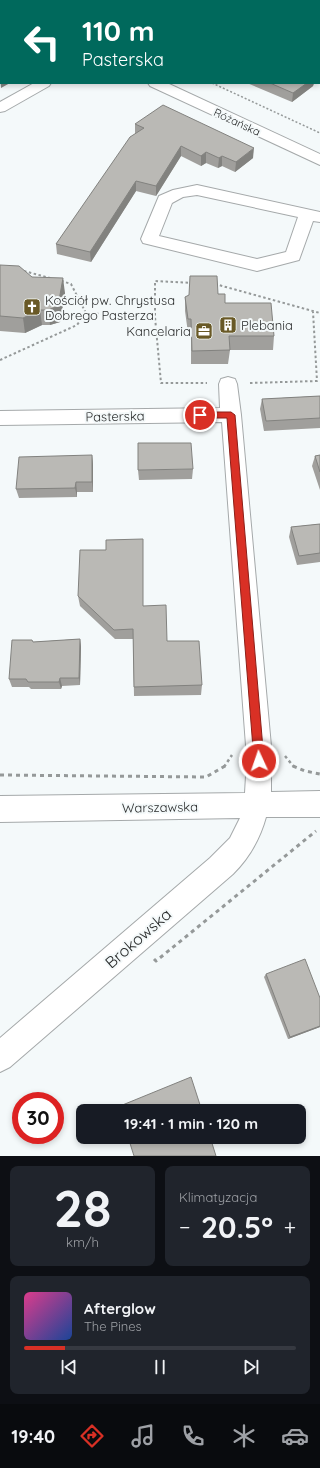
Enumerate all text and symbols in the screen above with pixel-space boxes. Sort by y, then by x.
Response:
text: 110 m [82,13,155,48]
icon: left [16,16,68,68]
text: Pasterska [82,48,164,71]
street label: Różańska [211,105,263,139]
place label: Kościół pw. Chrystusa Dobrego Pasterza [45,292,175,323]
church icon: Kościół pw. Chrystusa Dobrego Pasterza [22,297,42,317]
building icon: Plebania [218,315,238,335]
place label: Plebania [241,317,293,333]
office icon: Kancelaria [194,321,214,341]
place label: Kancelaria [126,323,191,339]
pin [183,398,217,432]
icon: arrive [189,404,211,426]
street label: Pasterska [85,407,145,425]
position arrow [238,740,280,782]
street label: Warszawska [122,798,198,816]
street label: Brokowska [101,904,175,972]
speed limit sign: 30 [12,1092,64,1144]
text: 19:41 · 1 min · 120 m [124,1114,258,1133]
text: 28 [53,1175,112,1240]
text: Klimatyzacja [179,1189,257,1205]
text: 20.5° [201,1208,273,1246]
text: − [179,1213,190,1241]
text: + [284,1213,296,1241]
text: km/h [66,1234,99,1250]
text: Afterglow [84,1299,156,1318]
text: The Pines [84,1318,142,1334]
icon: previous [58,1356,80,1378]
icon: pause [149,1356,171,1378]
icon: next [240,1356,262,1378]
icon: directions [78,1422,106,1450]
icon: music [129,1422,157,1450]
icon: phone [179,1422,207,1450]
icon: climate [230,1422,258,1450]
icon: car [281,1422,309,1450]
text: 19:40 [11,1425,55,1448]

